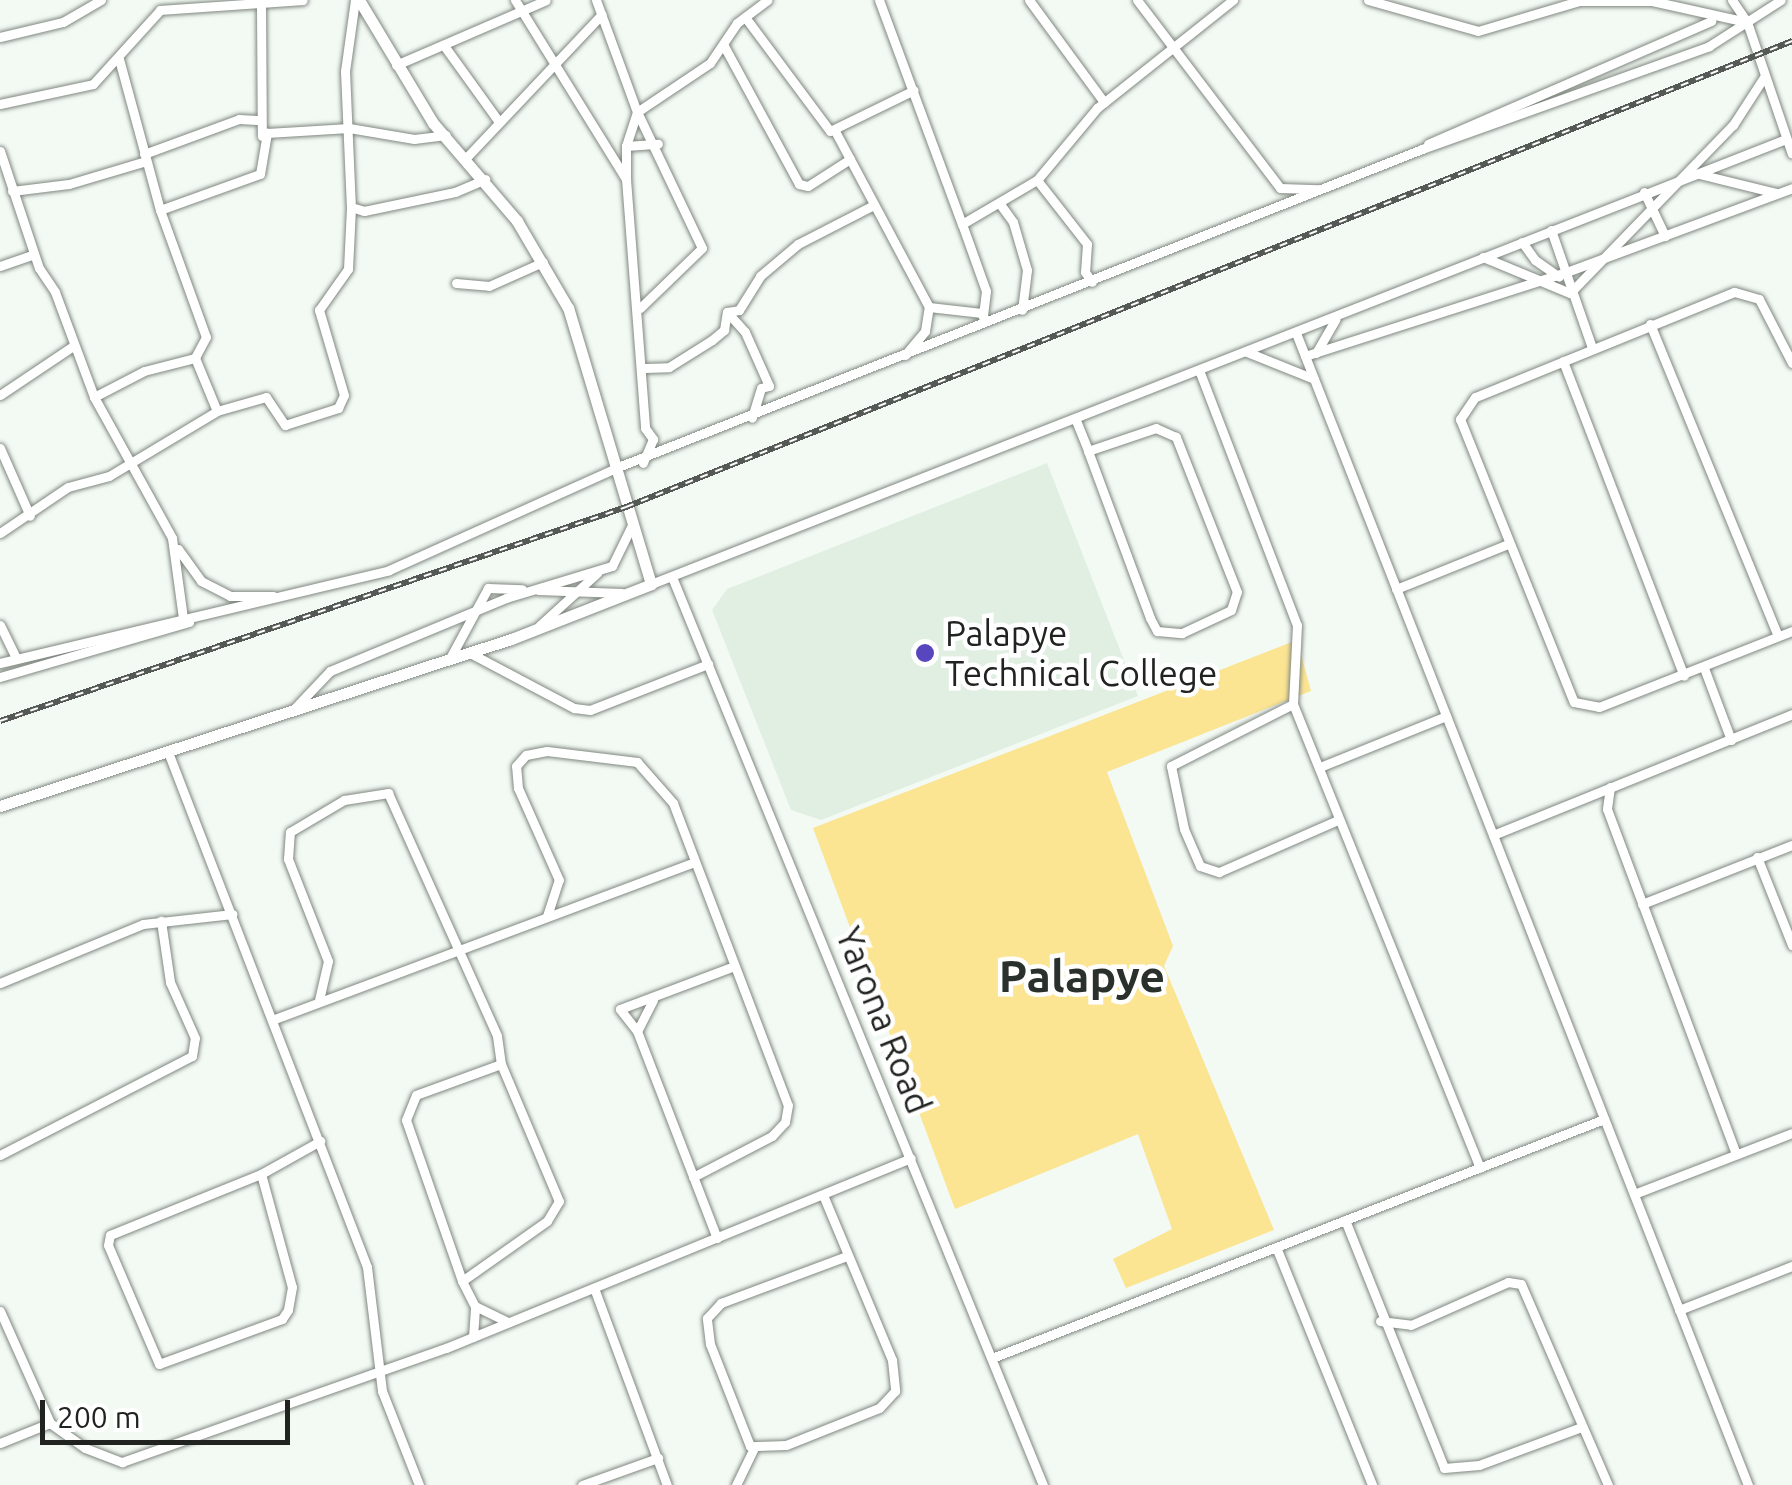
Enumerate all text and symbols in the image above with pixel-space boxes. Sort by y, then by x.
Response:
place label: Palapye Technical College [945,612,1217,694]
marker: Palapye Technical College [914,642,936,664]
street label: Yarona Road [828,921,940,1119]
district label: Palapye [999,949,1165,1003]
scale bar [45,1380,295,1442]
text: 200 m [57,1400,141,1434]

